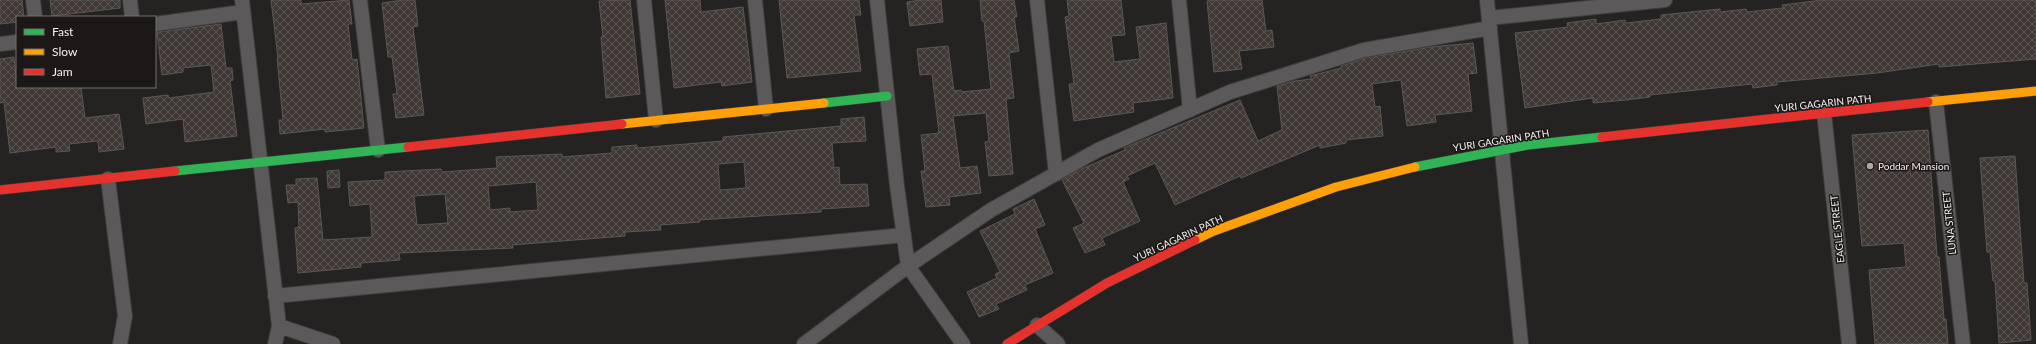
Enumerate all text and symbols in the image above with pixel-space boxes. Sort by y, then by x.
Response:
legend [16,16,156,88]
text: Fast [52,24,74,39]
text: Slow [52,44,78,59]
text: Jam [52,64,73,79]
street label: YURI GAGARIN PATH [1774,92,1872,114]
street label: YURI GAGARIN PATH [1452,126,1550,154]
place label: Poddar Mansion [1878,160,1949,172]
marker: Poddar Mansion [1865,161,1875,171]
street label: LUNA STREET [1940,191,1958,255]
street label: EAGLE STREET [1827,194,1847,264]
street label: YURI GAGARIN PATH [1131,212,1225,264]

